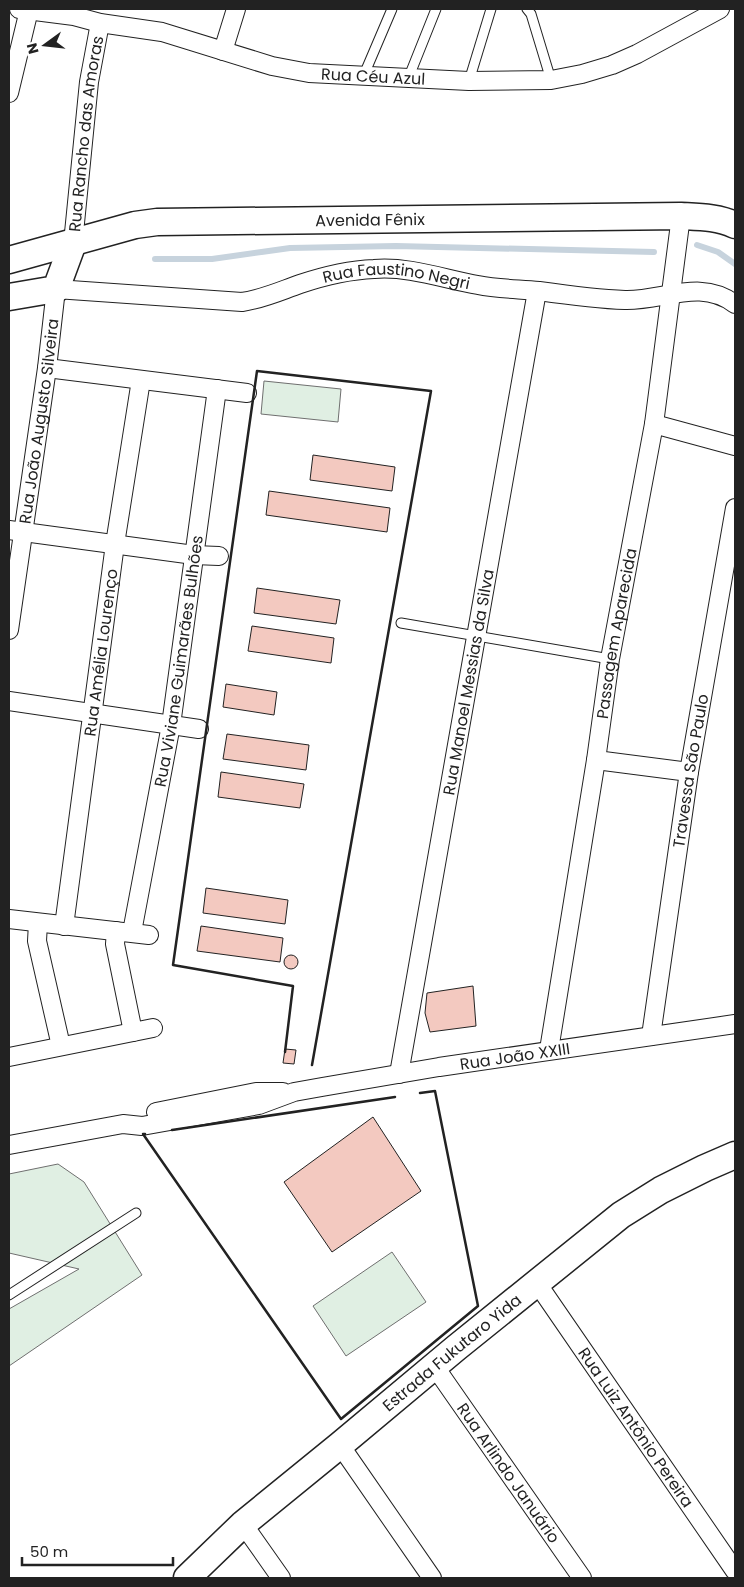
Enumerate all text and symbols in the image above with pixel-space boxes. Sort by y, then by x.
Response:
north arrow [20,20,70,70]
street label: Rua Rancho das Amoras [63,34,109,233]
text: N [21,41,43,56]
street label: Rua Céu Azul [321,62,426,90]
street label: Avenida Fênix [315,207,425,232]
street label: Rua Faustino Negri [320,257,472,295]
street label: Rua João Augusto Silveira [13,317,64,525]
street label: Rua Viviane Guimarães Bulhões [148,534,208,789]
street label: Passagem Aparecida [590,546,642,720]
street label: Rua Amélia Lourenço [78,567,123,738]
street label: Rua Manoel Messias da Silva [437,567,499,797]
street label: Travessa São Paulo [667,692,714,849]
street label: Rua João XXIII [458,1037,571,1075]
street label: Estrada Fukutaro Yida [377,1288,526,1417]
street label: Rua Luiz Antônio Pereira [573,1343,699,1512]
street label: Rua Arlindo Januário [452,1398,566,1548]
scale bar [22,1534,174,1566]
text: 50 m [30,1541,68,1562]

